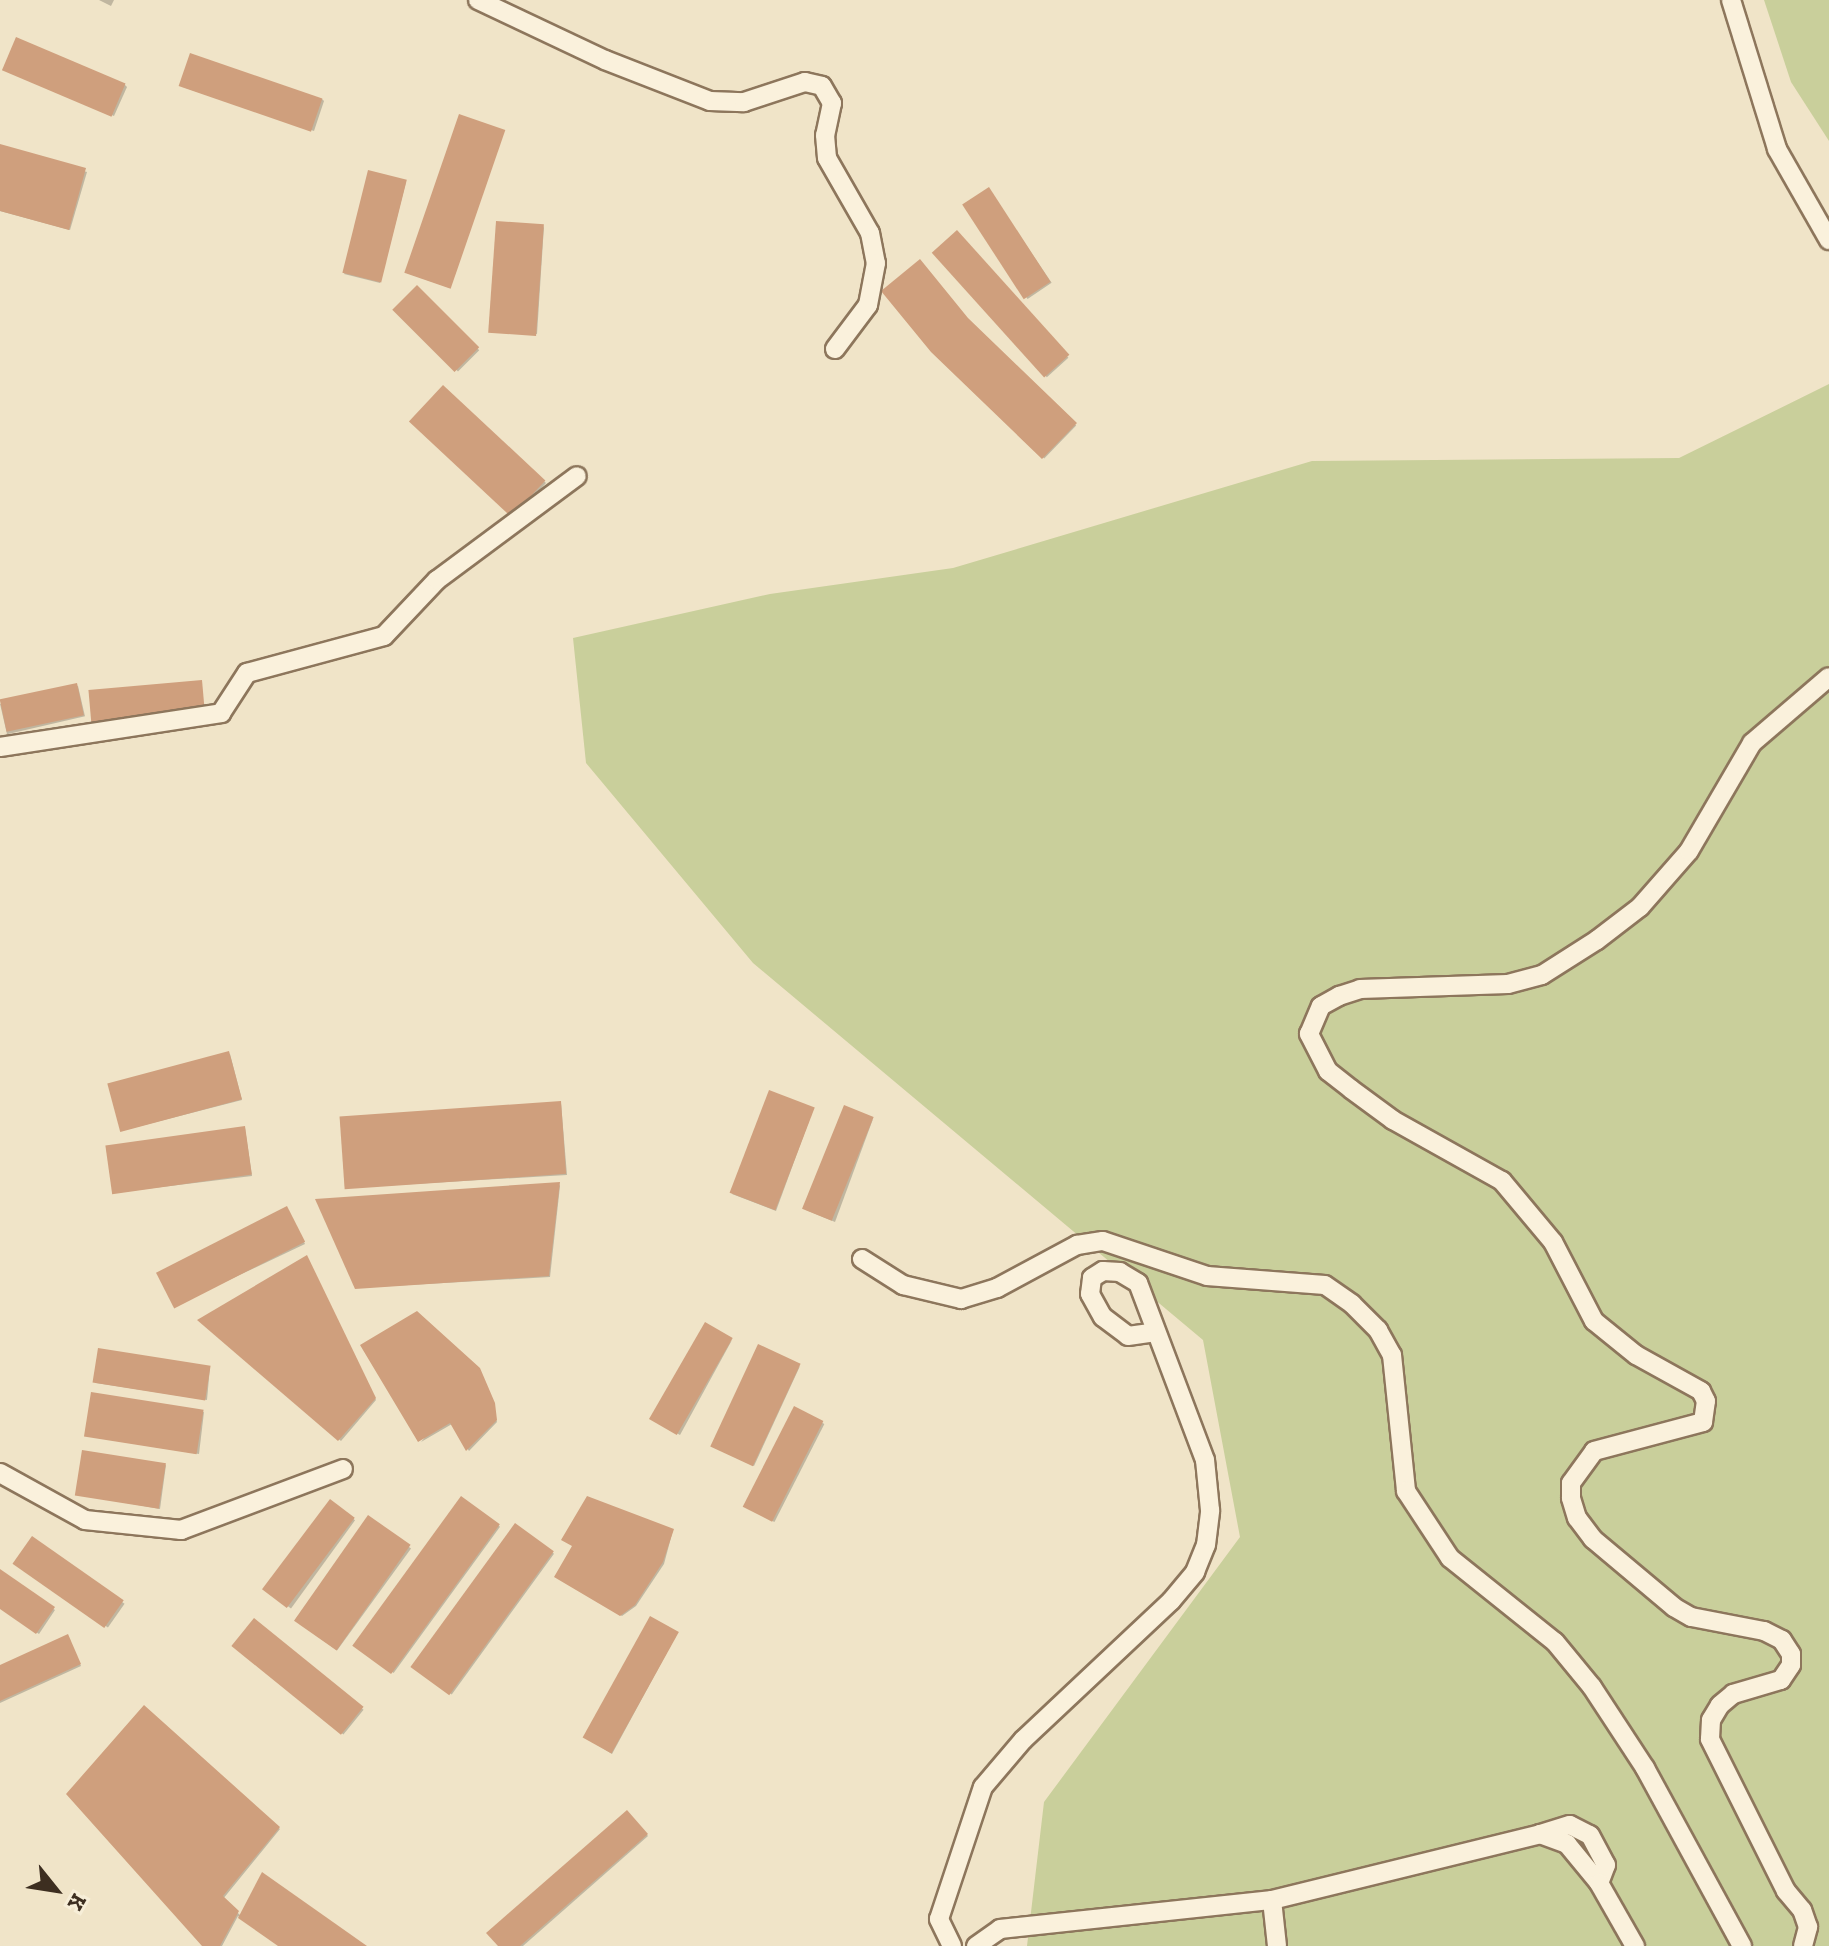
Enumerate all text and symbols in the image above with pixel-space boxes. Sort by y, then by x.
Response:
north arrow [16,1850,96,1930]
text: K [62,1889,93,1915]

